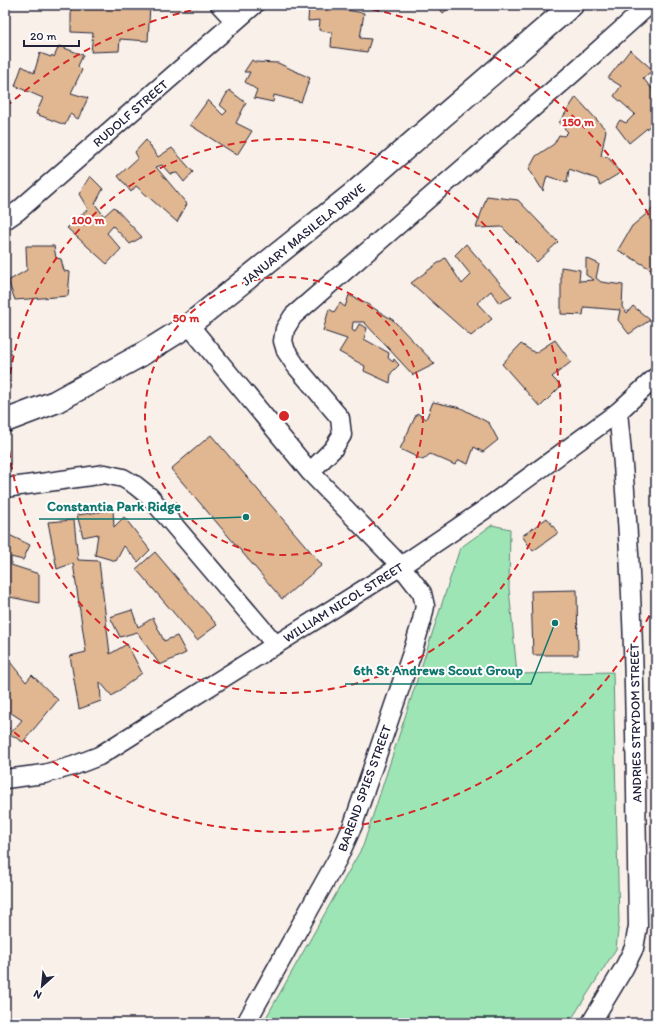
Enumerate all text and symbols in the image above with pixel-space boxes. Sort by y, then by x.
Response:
scale bar [24,22,79,48]
text: 20 m [30,29,57,43]
street label: RUDOLF STREET [90,76,171,150]
text: 150 m [562,115,595,129]
street label: JANUARY MASILELA DRIVE [239,180,368,289]
text: 100 m [71,213,105,227]
text: 50 m [173,311,200,325]
centre of rings [277,409,291,423]
callout: Constantia Park Ridge [39,493,189,519]
text: Constantia Park Ridge [47,498,181,515]
street label: WILLIAM NICOL STREET [280,559,407,646]
street label: ANDRIES STRYDOM STREET [627,642,644,803]
callout: 6th St Andrews Scout Group [345,658,531,684]
text: 6th St Andrews Scout Group [353,662,523,679]
street label: BAREND SPIES STREET [335,722,395,854]
north arrow [22,966,62,1006]
text: N [31,987,44,1002]

